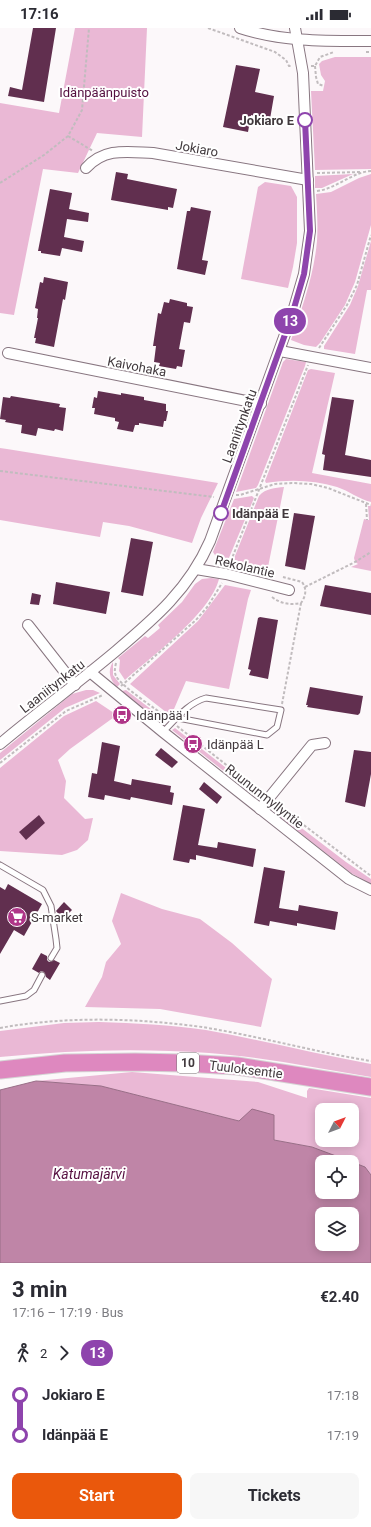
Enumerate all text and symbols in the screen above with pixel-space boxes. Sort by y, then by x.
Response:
text: 17:16 [20,5,59,23]
park label: Idänpäänpuisto [59,85,149,100]
marker: Jokiaro E [297,112,313,128]
place label: Jokiaro E [240,113,295,128]
street label: Jokiaro [174,137,219,160]
line badge: 13 [272,308,308,334]
text: 13 [282,313,298,329]
street label: Kaivohaka [106,353,168,380]
street label: Laaniitynkatu [219,387,260,465]
marker: Idänpää E [213,505,229,521]
place label: Idänpää E [232,506,290,521]
street label: Rekolantie [214,552,276,581]
street label: Laaniitynkatu [17,657,87,716]
bus stop icon: Idänpää I [111,704,133,726]
place label: Idänpää I [136,708,189,723]
bus stop icon: Idänpää L [182,733,204,755]
place label: Idänpää L [207,737,264,752]
street label: Ruununmyllyntie [222,761,307,832]
supermarket icon: S-market [6,906,28,928]
place label: S-market [31,910,83,925]
road number: 10 [177,1053,199,1073]
street label: Tuuloksentie [208,1058,284,1081]
north arrow [315,1103,359,1147]
map controls [315,1103,359,1251]
button: locate [315,1155,359,1199]
water label: Katumajärvi [53,1166,126,1182]
button: layers [315,1207,359,1251]
text: 3 min [12,1277,67,1302]
text: €2.40 [320,1288,359,1306]
text: 17:16 – 17:19 · Bus [12,1305,124,1320]
icon: walk [12,1342,34,1364]
icon: forward [53,1342,75,1364]
text: 13 [89,1345,105,1361]
text: 2 [40,1346,47,1361]
text: Jokiaro E [42,1386,105,1404]
text: 17:18 [327,1388,359,1403]
text: Idänpää E [42,1426,108,1444]
text: 17:19 [327,1428,359,1443]
button: Start [12,1473,182,1519]
button: Tickets [190,1473,359,1519]

